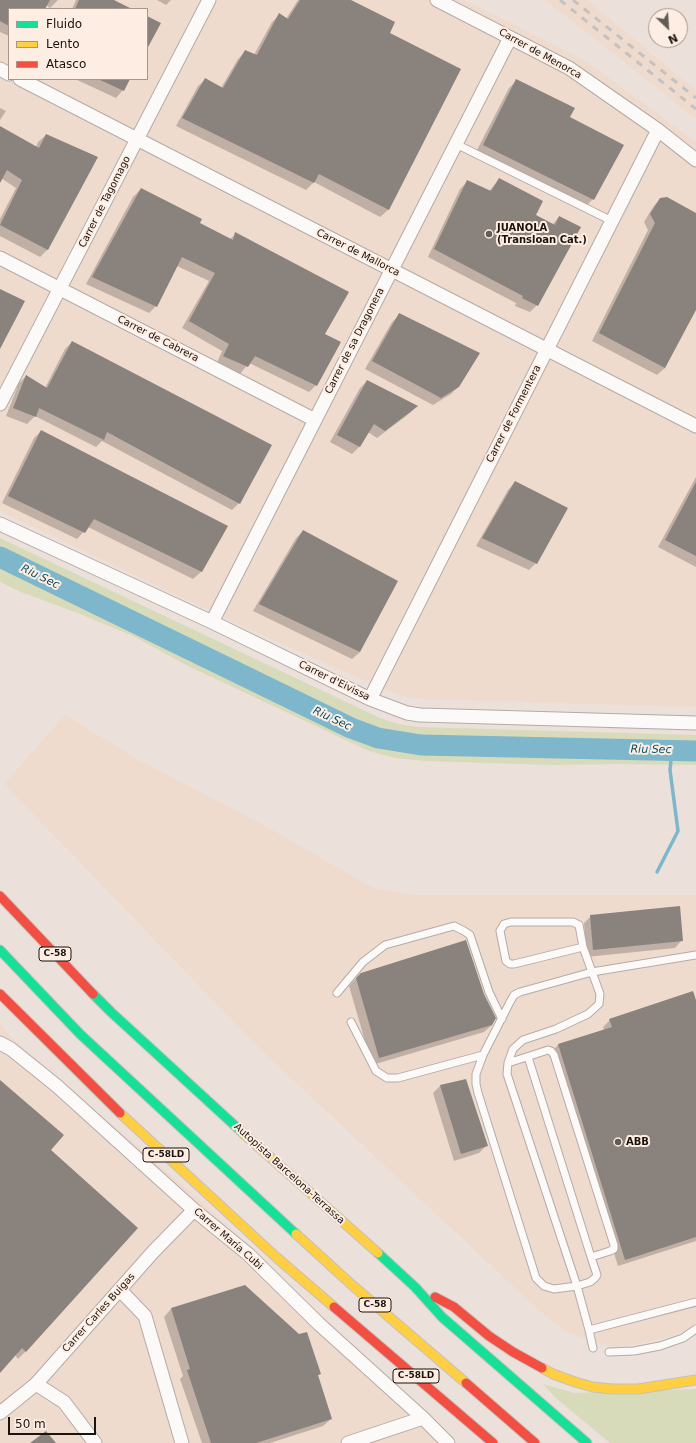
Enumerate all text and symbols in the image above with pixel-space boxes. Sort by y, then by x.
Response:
legend [8,8,148,80]
north arrow [648,8,688,48]
text: Fluido [46,17,82,31]
street label: Carrer de Menorca [497,26,583,82]
text: N [666,31,680,46]
text: Lento [46,37,80,51]
text: Atasco [46,57,86,71]
street label: Carrer de Tagomago [77,154,133,250]
place label: JUANOLA (Transloan Cat.) [497,222,587,246]
street label: Carrer de Mallorca [314,227,402,279]
marker: JUANOLA (Transloan Cat.) [484,229,494,239]
street label: Carrer de sa Dragonera [323,286,387,396]
street label: Carrer de Cabrera [115,313,201,365]
street label: Carrer de Formentera [484,363,544,465]
water label: Riu Sec [19,562,61,592]
street label: Carrer d'Eivissa [296,659,372,703]
water label: Riu Sec [311,704,353,734]
water label: Riu Sec [630,743,672,757]
road number: C-58 [39,947,71,961]
street label: Autopista Barcelona-Terrassa [231,1121,347,1227]
place label: ABB [626,1136,649,1148]
marker: ABB [613,1137,623,1147]
road number: C-58LD [143,1148,189,1162]
street label: Carrer María Cubi [191,1206,265,1272]
street label: Carrer Carles Buigas [60,1271,138,1355]
road number: C-58 [359,1298,391,1312]
road number: C-58LD [393,1369,439,1383]
scale bar [10,1409,98,1435]
text: 50 m [15,1417,46,1431]

